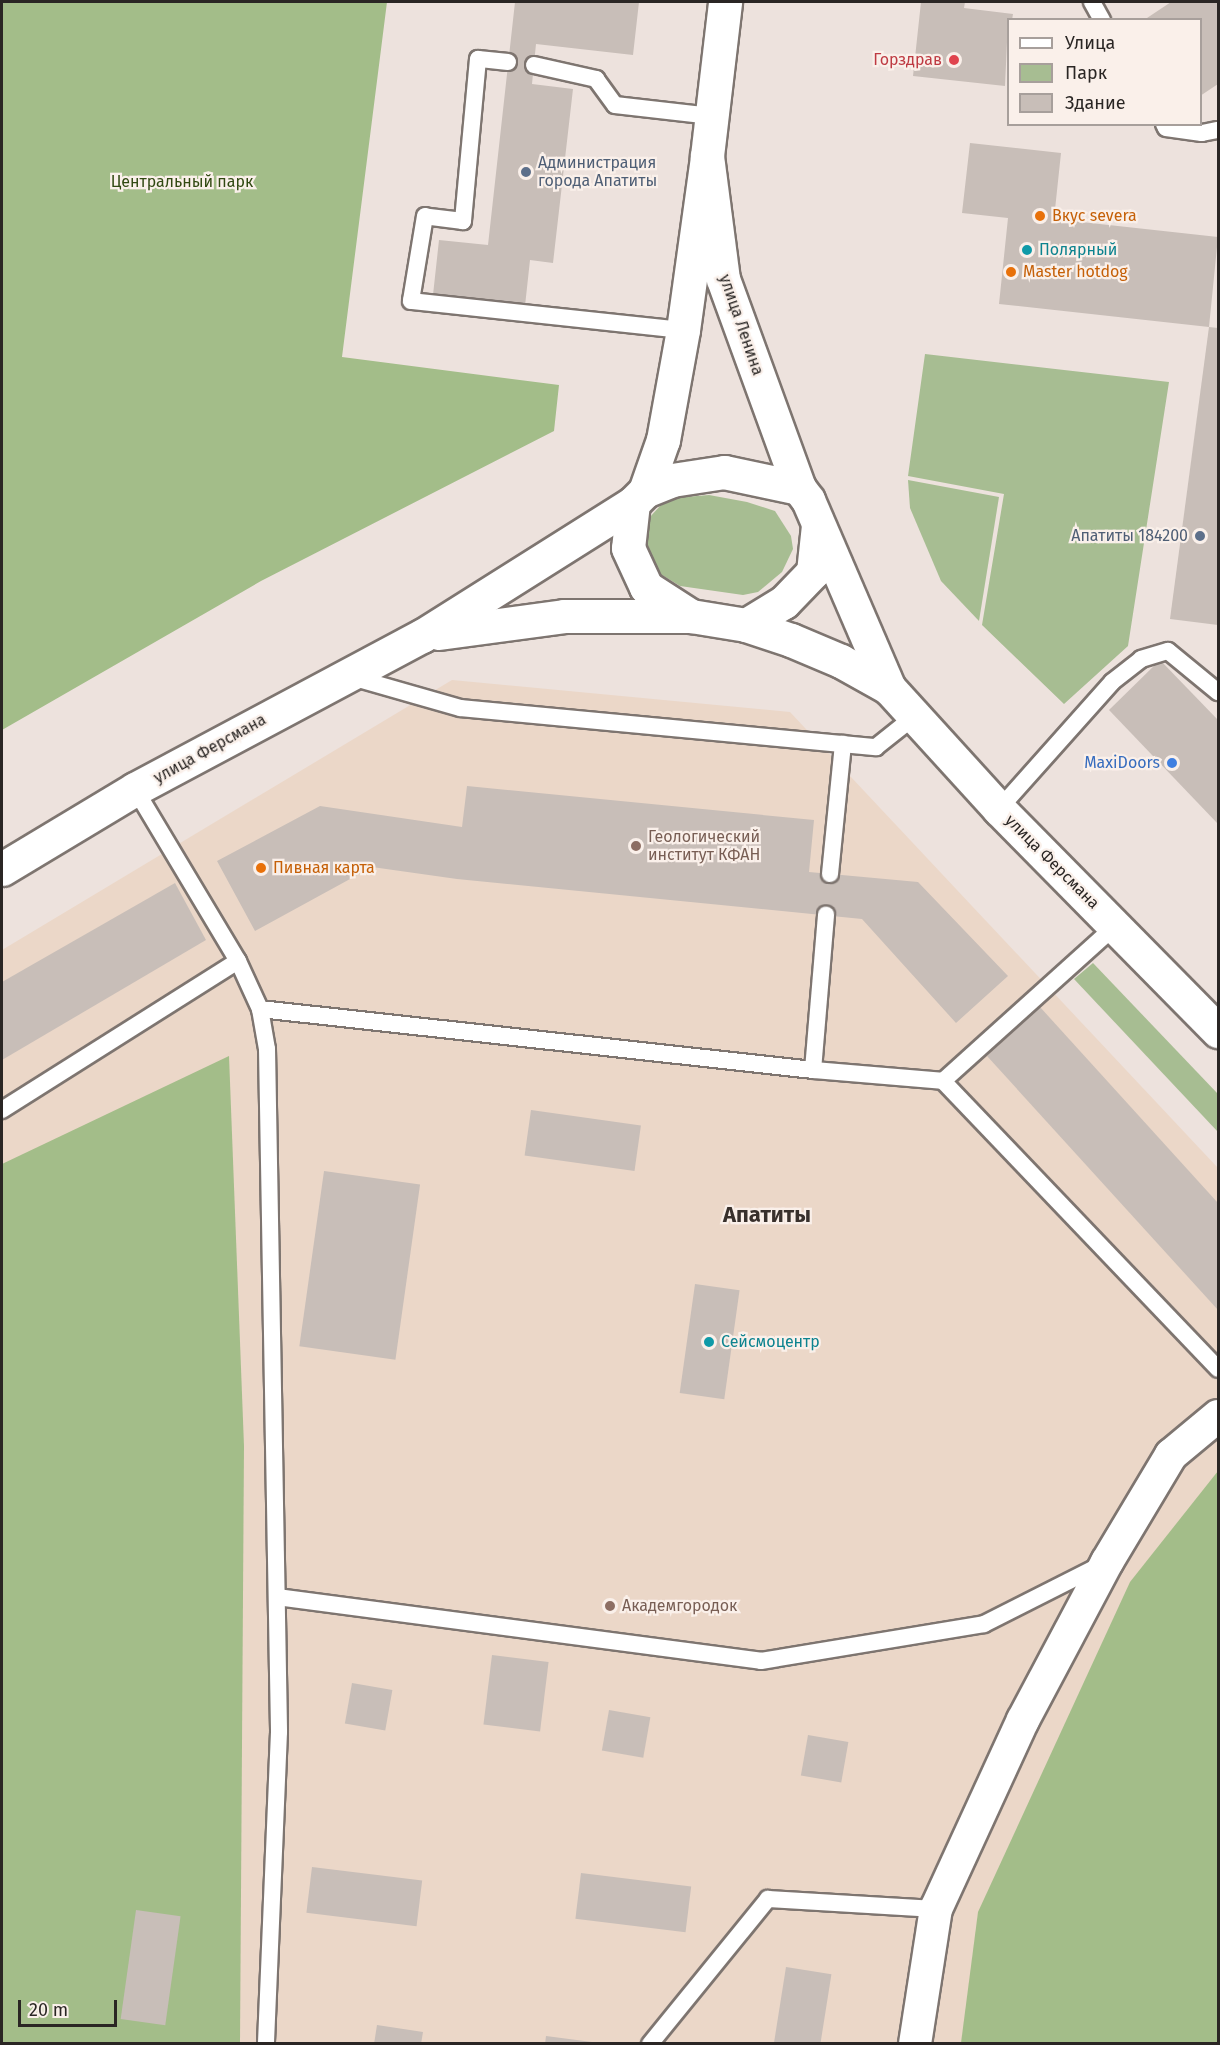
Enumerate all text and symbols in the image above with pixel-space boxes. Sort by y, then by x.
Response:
legend [1007,18,1202,126]
text: Улица [1065,32,1115,54]
place label: Горздрав [873,50,942,70]
marker: Горздрав [947,53,961,67]
text: Парк [1065,62,1107,84]
text: Здание [1065,92,1126,114]
place label: Администрация города Апатиты [538,153,657,191]
marker: Администрация города Апатиты [519,165,533,179]
park label: Центральный парк [111,172,253,192]
place label: Вкус severa [1052,206,1137,226]
marker: Вкус severa [1033,209,1047,223]
place label: Полярный [1039,240,1117,260]
marker: Полярный [1020,243,1034,257]
place label: Master hotdog [1023,262,1128,282]
marker: Master hotdog [1004,265,1018,279]
street label: улица Ленина [715,272,767,378]
place label: Апатиты 184200 [1071,526,1188,546]
marker: Апатиты 184200 [1193,529,1207,543]
street label: улица Ферсмана [150,710,270,788]
place label: MaxiDoors [1084,753,1160,773]
marker: MaxiDoors [1165,756,1179,770]
street label: улица Ферсмана [1001,811,1103,913]
place label: Геологический институт КФАН [648,827,760,865]
marker: Геологический институт КФАН [629,839,643,853]
place label: Пивная карта [273,858,375,878]
marker: Пивная карта [254,861,268,875]
district label: Апатиты [723,1202,811,1228]
place label: Сейсмоцентр [721,1332,820,1352]
marker: Сейсмоцентр [702,1335,716,1349]
place label: Академгородок [622,1596,737,1616]
marker: Академгородок [603,1599,617,1613]
scale bar [21,1988,120,2026]
text: 20 m [29,1999,68,2021]

